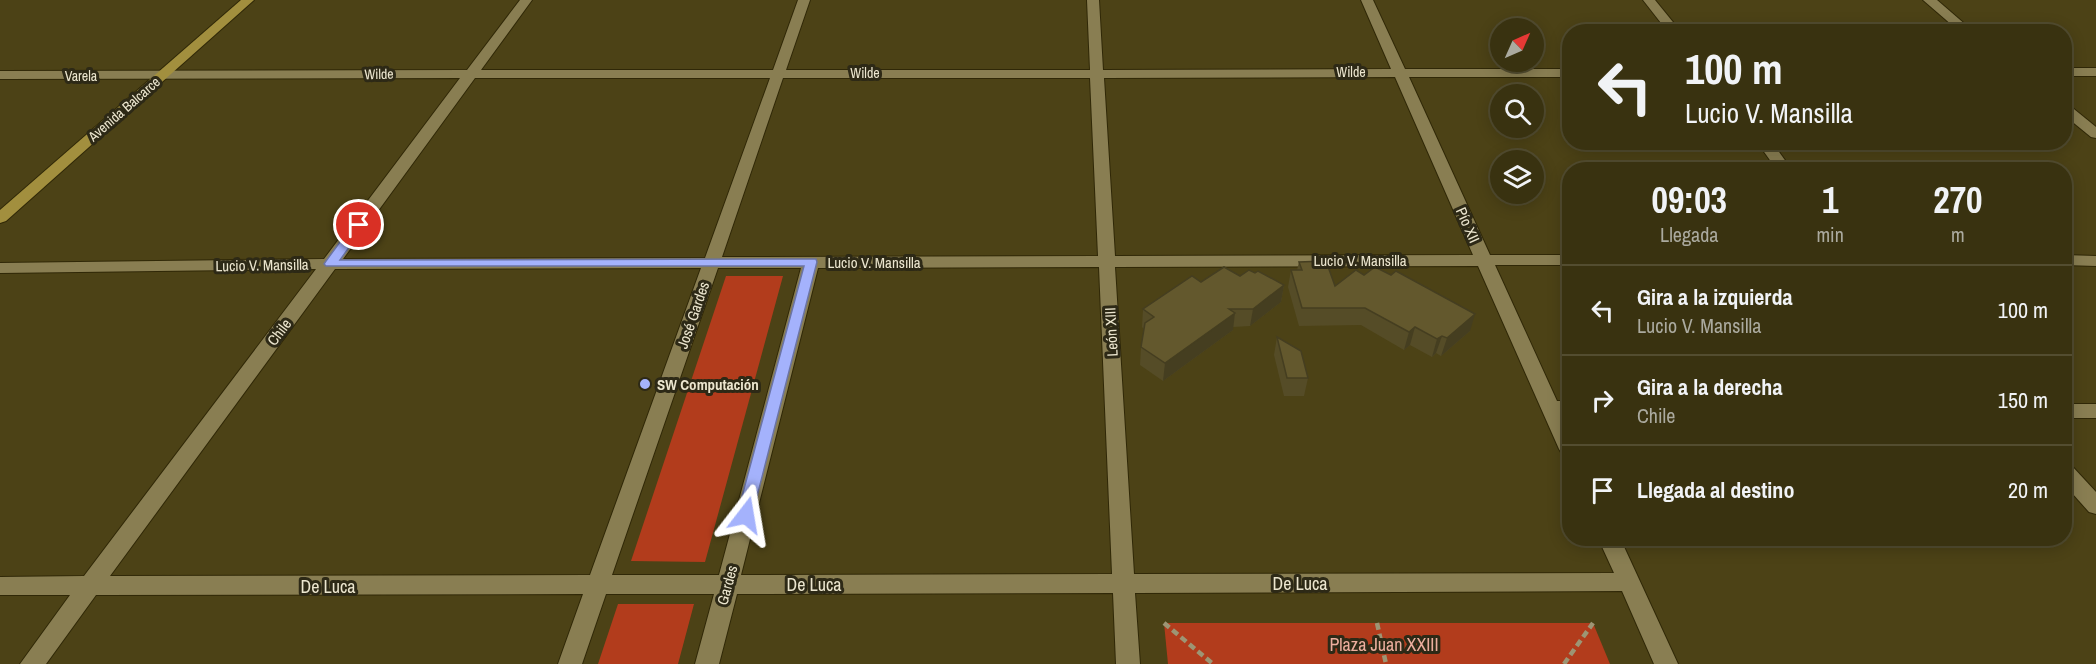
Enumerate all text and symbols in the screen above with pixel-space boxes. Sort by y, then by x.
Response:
north arrow [1490,18,1544,72]
map controls [1490,18,1544,204]
text: 100 m [1685,41,1783,97]
icon: left [1586,48,1664,126]
street label: Wilde [1336,63,1366,81]
street label: Wilde [850,64,880,82]
street label: Wilde [364,65,394,83]
street label: Varela [65,67,98,85]
street label: Avenida Balcarce [83,73,164,146]
button: search [1490,84,1544,138]
text: Lucio V. Mansilla [1685,95,1853,131]
button: layers [1490,150,1544,204]
text: 09:03 [1651,176,1727,224]
text: 1 [1822,176,1838,224]
text: 270 [1933,176,1983,224]
pin [333,199,384,250]
street label: Pío XII [1451,204,1485,246]
icon: arrive [342,208,375,241]
text: Llegada [1660,221,1718,248]
text: min [1816,221,1844,248]
text: m [1951,221,1965,248]
street label: Lucio V. Mansilla [1313,250,1407,271]
street label: Lucio V. Mansilla [827,252,921,273]
street label: Lucio V. Mansilla [215,254,309,276]
street label: José Gardes [672,279,714,351]
text: Gira a la izquierda [1637,282,1792,312]
icon: left [1586,294,1619,327]
text: 100 m [1998,295,2048,325]
street label: León XIII [1099,307,1123,357]
text: Lucio V. Mansilla [1637,312,1761,339]
street label: Chile [262,314,296,350]
text: Gira a la derecha [1637,372,1782,402]
place label: SW Computación [657,374,759,395]
marker: SW Computación [638,377,652,391]
icon: right [1586,384,1619,417]
text: 150 m [1998,385,2048,415]
text: Chile [1637,402,1675,429]
icon: arrive [1586,474,1619,507]
text: Llegada al destino [1637,475,1794,505]
text: 20 m [2008,475,2048,505]
position arrow [714,483,778,547]
street label: Gardes [712,563,742,607]
street label: De Luca [1273,571,1327,596]
street label: De Luca [787,572,841,597]
street label: De Luca [301,574,355,599]
park label: Plaza Juan XXIII [1329,632,1439,657]

